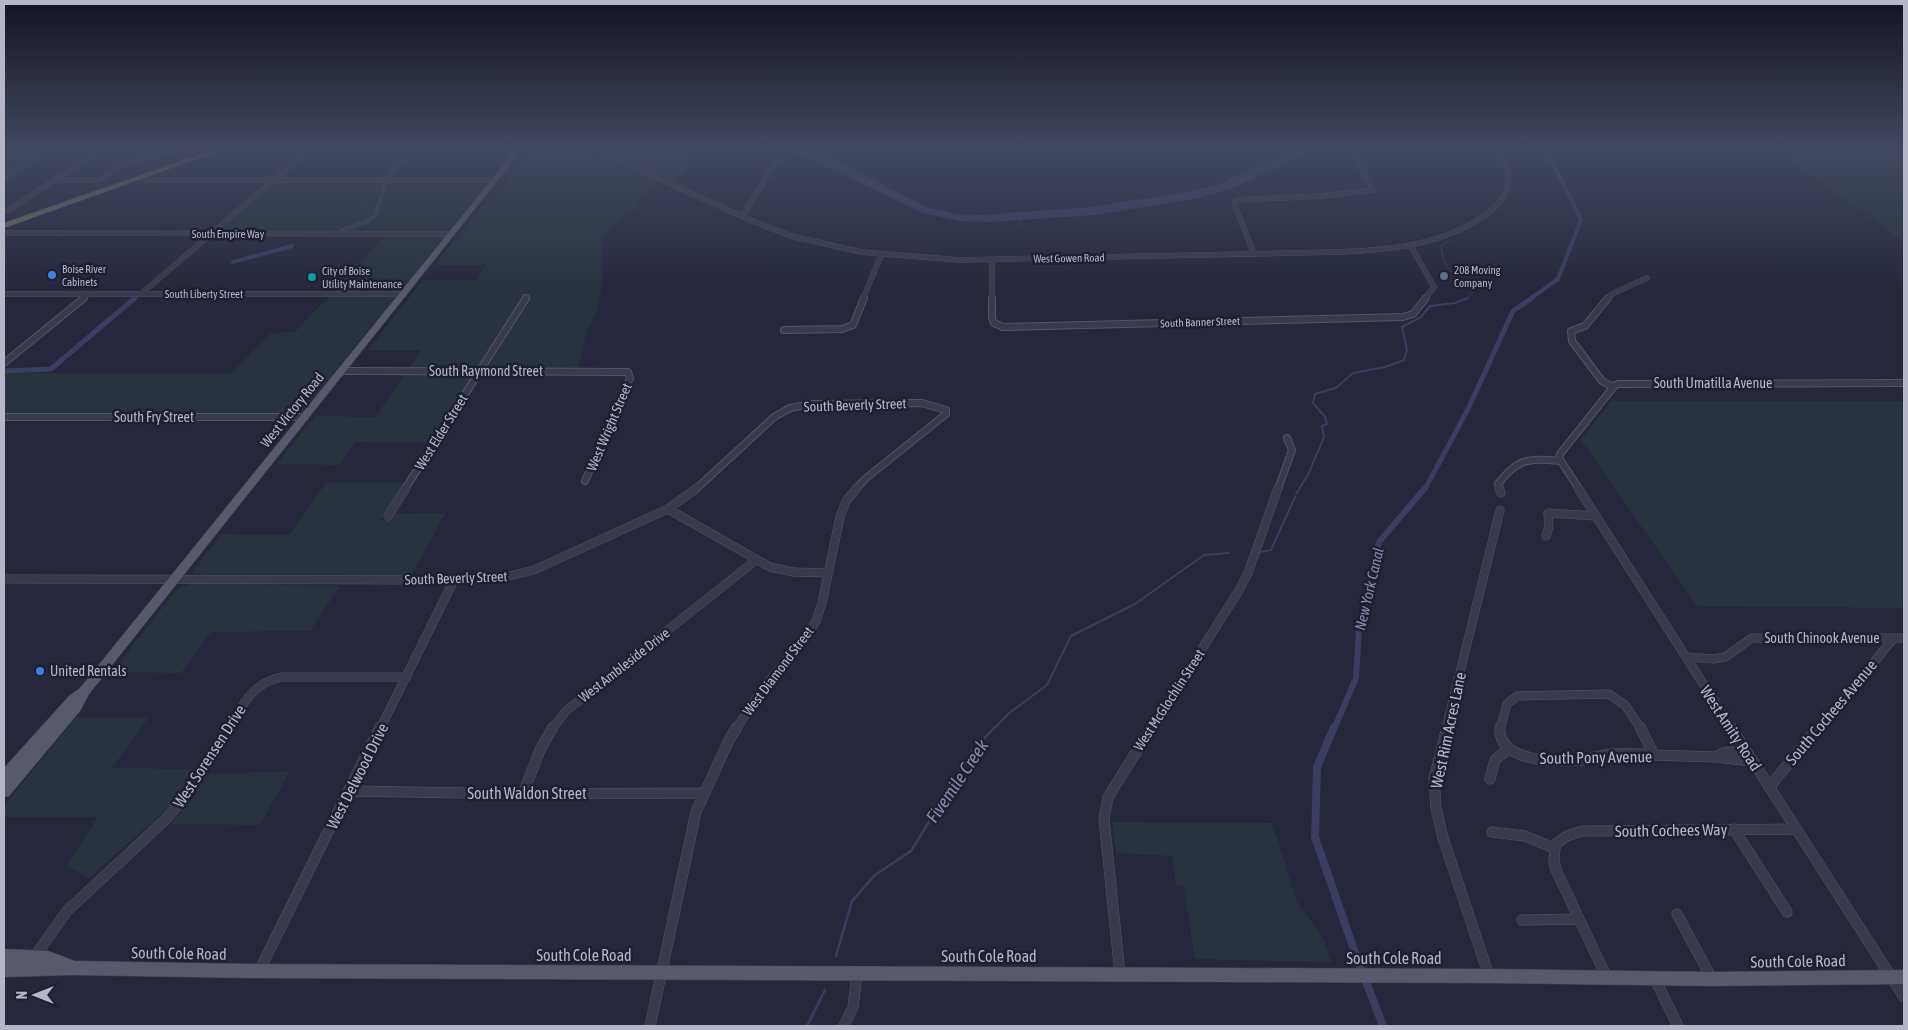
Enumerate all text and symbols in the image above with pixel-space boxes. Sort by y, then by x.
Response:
street label: South Empire Way [192,228,265,240]
street label: West Gowen Road [1033,251,1105,265]
place label: Boise River Cabinets [62,263,107,288]
place label: 208 Moving Company [1454,264,1501,289]
place label: City of Boise Utility Maintenance [322,265,402,290]
marker: Boise River Cabinets [46,269,58,281]
marker: 208 Moving Company [1438,270,1450,282]
marker: City of Boise Utility Maintenance [306,271,318,283]
street label: South Liberty Street [165,288,243,300]
street label: South Banner Street [1160,315,1240,329]
street label: South Raymond Street [429,363,543,379]
street label: West Victory Road [257,370,327,450]
street label: South Umatilla Avenue [1654,375,1772,391]
street label: West Wright Street [583,381,635,473]
street label: West Elder Street [411,391,471,473]
street label: South Beverly Street [803,395,907,415]
street label: South Fry Street [114,409,194,425]
water label: New York Canal [1351,546,1387,632]
street label: South Beverly Street [404,568,508,588]
street label: West Diamond Street [739,623,817,719]
street label: West Ambleside Drive [575,625,673,705]
street label: South Chinook Avenue [1764,630,1880,646]
street label: West McGlochlin Street [1130,646,1208,754]
street label: South Cochees Avenue [1782,656,1880,768]
place label: United Rentals [50,663,126,679]
marker: United Rentals [34,665,46,677]
street label: West Rim Acres Lane [1427,670,1469,790]
street label: West Amity Road [1696,682,1765,774]
street label: West Sorensen Drive [169,701,249,811]
street label: West Delwood Drive [323,720,391,832]
water label: Fivemile Creek [922,735,993,827]
street label: South Pony Avenue [1540,747,1652,768]
street label: South Waldon Street [467,784,587,802]
street label: South Cochees Way [1615,820,1728,841]
street label: South Cole Road [131,943,227,963]
street label: South Cole Road [536,946,632,964]
street label: South Cole Road [941,947,1037,965]
street label: South Cole Road [1346,949,1442,967]
street label: South Cole Road [1750,951,1846,971]
north arrow [10,970,60,1020]
text: N [14,991,30,999]

